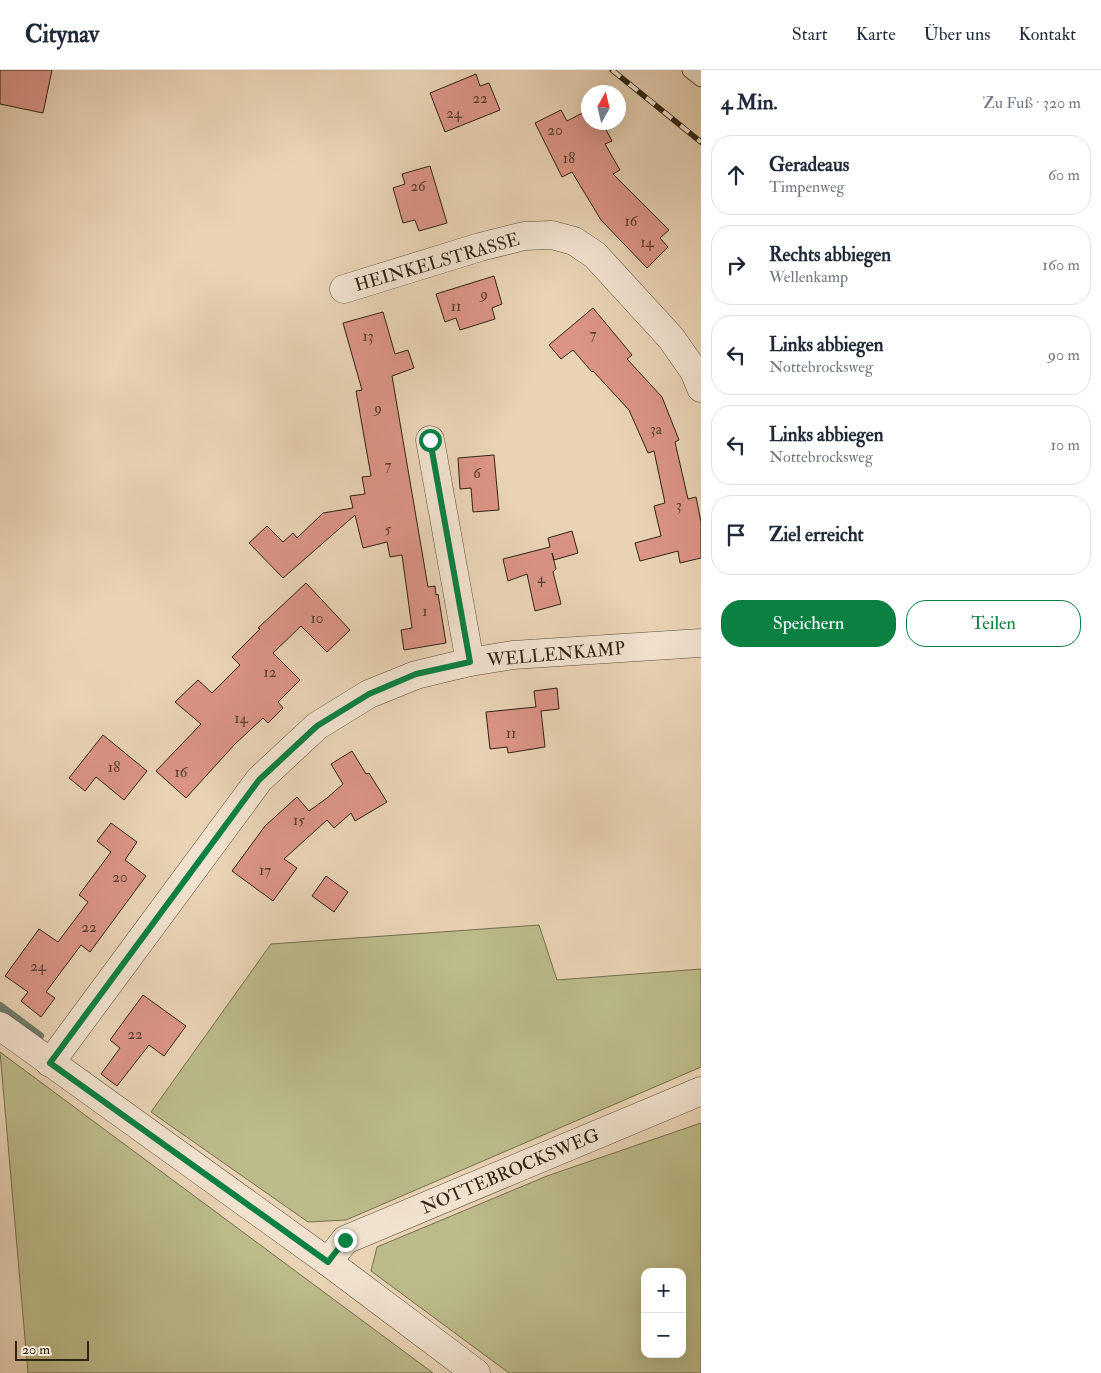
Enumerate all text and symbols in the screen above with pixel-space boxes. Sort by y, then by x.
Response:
text: Citynav [25,19,99,50]
text: Start [792,23,828,46]
text: Karte [856,23,896,46]
text: Über uns [924,23,990,46]
text: Kontakt [1018,23,1076,46]
north arrow [581,85,626,130]
house number: 22 [472,89,488,108]
text: 4 Min. [721,89,778,116]
text: Zu Fuß · 320 m [983,93,1081,113]
house number: 24 [446,104,463,123]
house number: 20 [547,121,563,140]
house number: 18 [563,149,575,168]
text: Geradeaus [769,153,849,177]
icon: ahead [722,161,750,189]
text: 60 m [1048,165,1080,185]
house number: 26 [410,177,427,196]
text: Timpenweg [769,177,844,197]
house number: 16 [625,212,639,231]
street label: HEINKELSTRASSE [352,228,522,297]
house number: 14 [640,233,655,252]
text: Rechts abbiegen [769,243,891,267]
icon: right [722,251,750,279]
text: 160 m [1042,255,1080,275]
text: Wellenkamp [769,267,848,287]
house number: 9 [479,285,488,304]
house number: 11 [451,297,461,316]
house number: 7 [590,325,597,344]
house number: 13 [362,327,374,346]
text: Links abbiegen [769,333,883,357]
icon: left [722,341,750,369]
text: 90 m [1048,345,1080,365]
text: Nottebrocksweg [769,357,873,377]
house number: 9 [373,399,382,418]
house number: 3a [650,420,663,439]
text: Links abbiegen [769,423,883,447]
route start [419,429,442,452]
icon: left [722,431,750,459]
text: 10 m [1050,435,1080,455]
text: Nottebrocksweg [769,447,873,467]
house number: 7 [385,456,392,475]
house number: 6 [473,464,482,483]
house number: 3 [676,496,682,515]
house number: 5 [385,520,392,539]
icon: arrive [722,521,750,549]
text: Ziel erreicht [769,523,864,547]
house number: 4 [537,569,546,588]
button: Speichern [721,600,896,647]
button: Teilen [906,600,1081,647]
house number: 1 [422,602,428,621]
house number: 10 [311,609,323,628]
street label: WELLENKAMP [485,637,626,672]
house number: 12 [264,663,277,682]
house number: 14 [234,709,249,728]
house number: 11 [506,724,516,743]
house number: 18 [108,758,120,777]
house number: 16 [175,763,189,782]
house number: 15 [293,811,305,830]
house number: 17 [259,861,271,880]
house number: 20 [112,868,128,887]
house number: 22 [81,918,97,937]
house number: 24 [30,957,47,976]
house number: 22 [127,1025,143,1044]
street label: NOTTEBROCKSWEG [418,1123,603,1219]
route end [334,1229,357,1252]
map controls [641,1268,686,1358]
button: + [641,1268,686,1313]
button: − [641,1313,686,1358]
scale bar [15,1338,89,1361]
text: 20 m [22,1341,50,1358]

